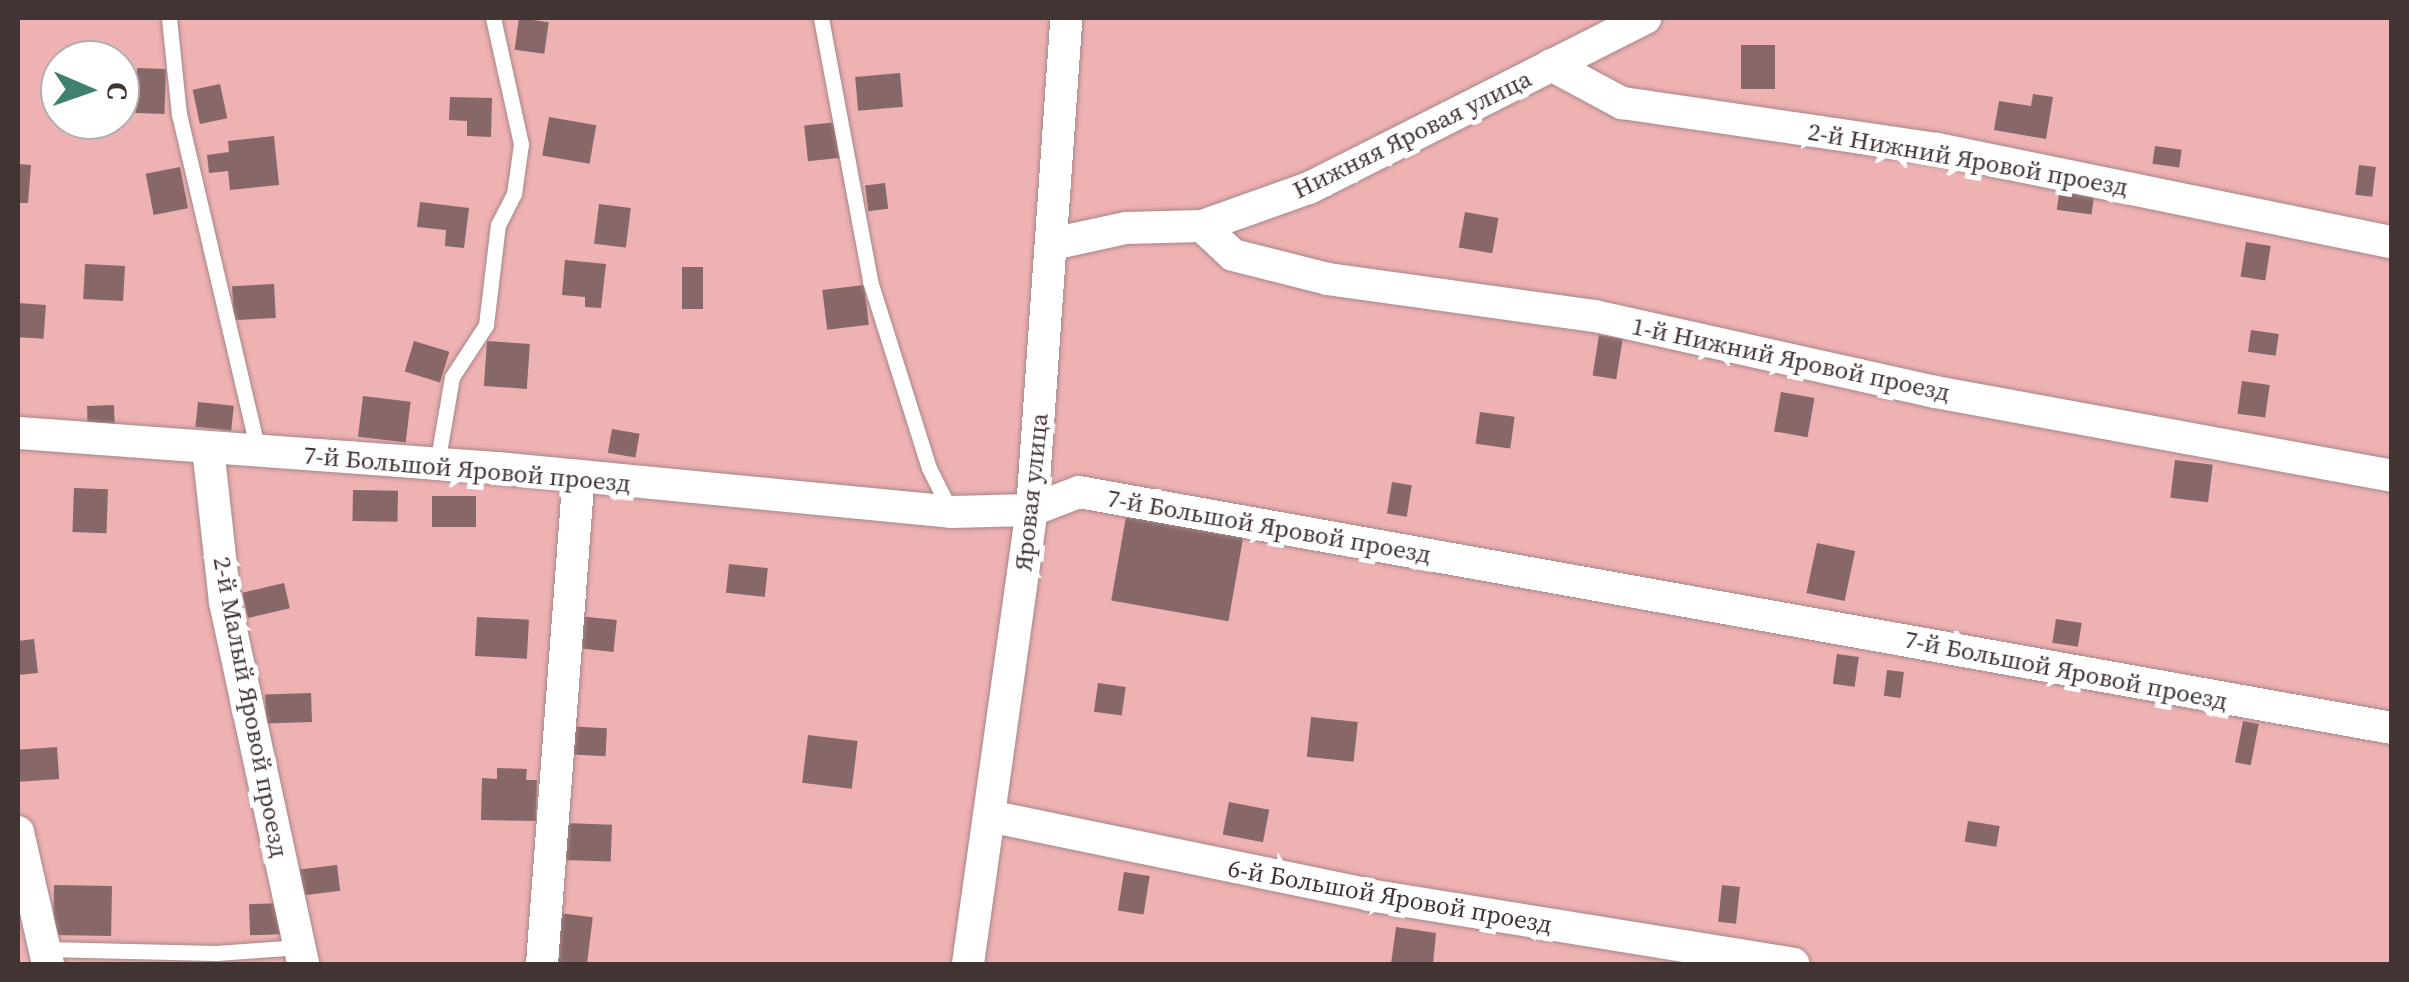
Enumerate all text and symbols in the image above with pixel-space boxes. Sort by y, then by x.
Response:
north arrow [40,40,140,140]
street label: Нижняя Яровая улица [1288,63,1536,205]
text: С [99,82,137,100]
street label: 2-й Нижний Яровой проезд [1806,116,2130,202]
street label: 1-й Нижний Яровой проезд [1629,311,1953,407]
street label: Яровая улица [1008,412,1054,572]
street label: 7-й Большой Яровой проезд [302,440,632,498]
street label: 7-й Большой Яровой проезд [1105,483,1433,569]
street label: 2-й Малый Яровой проезд [207,554,295,860]
street label: 7-й Большой Яровой проезд [1902,624,2230,716]
street label: 6-й Большой Яровой проезд [1226,853,1554,939]

